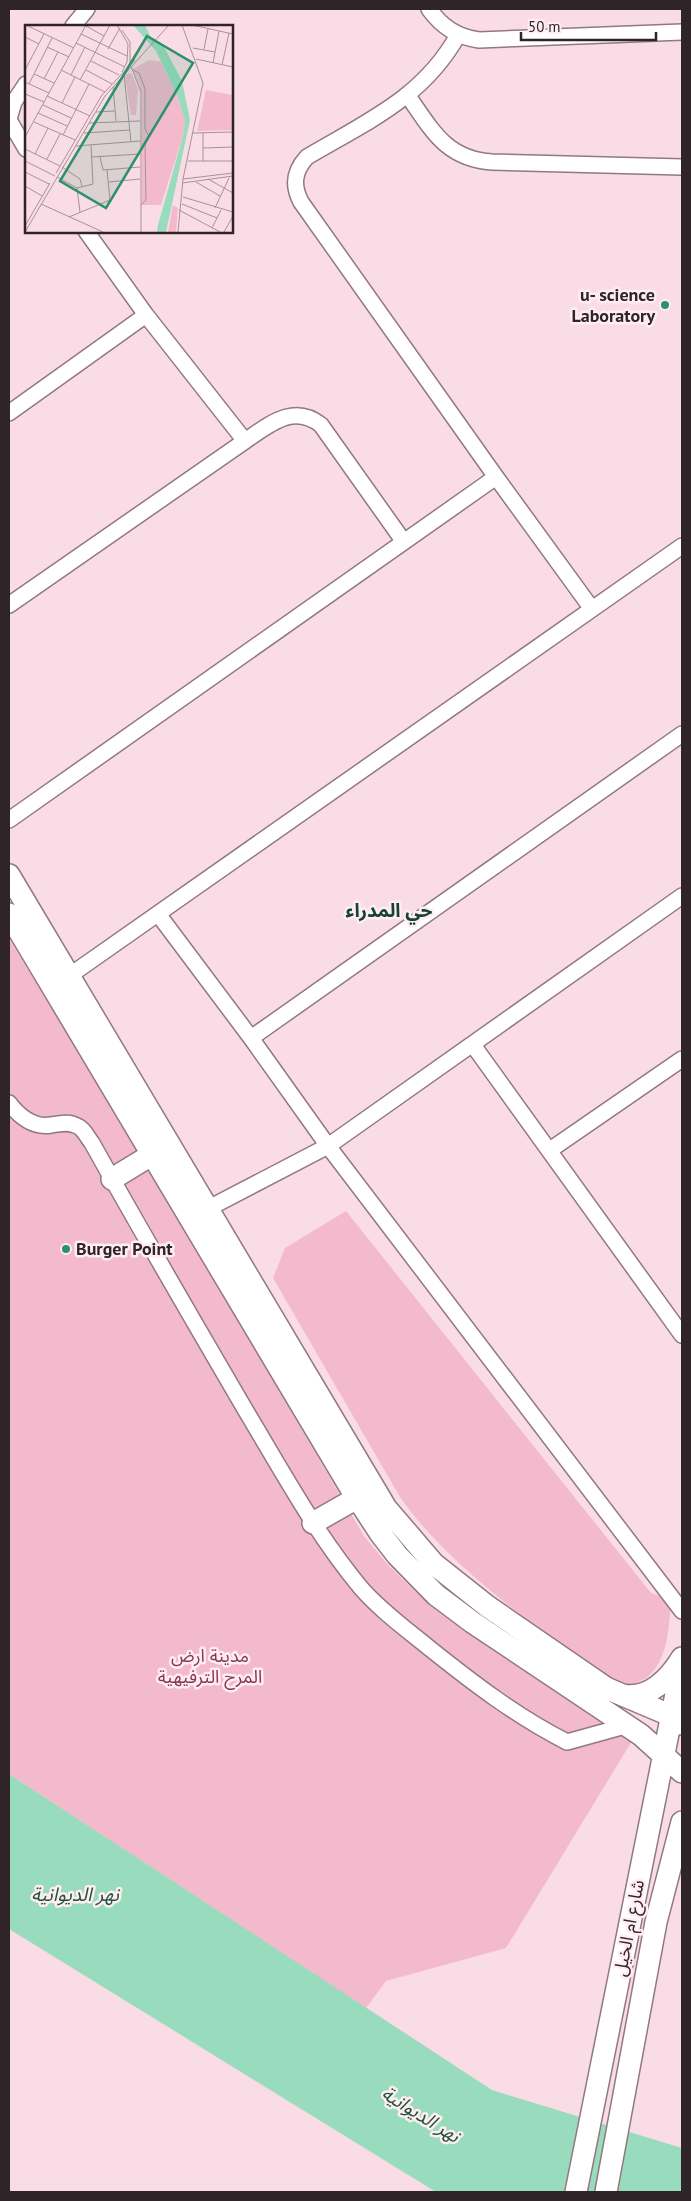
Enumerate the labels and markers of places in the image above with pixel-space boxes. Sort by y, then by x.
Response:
place label: u- science Laboratory [571,283,655,327]
marker: u- science Laboratory [659,299,671,311]
place label: Burger Point [76,1237,173,1260]
marker: Burger Point [60,1243,72,1255]

